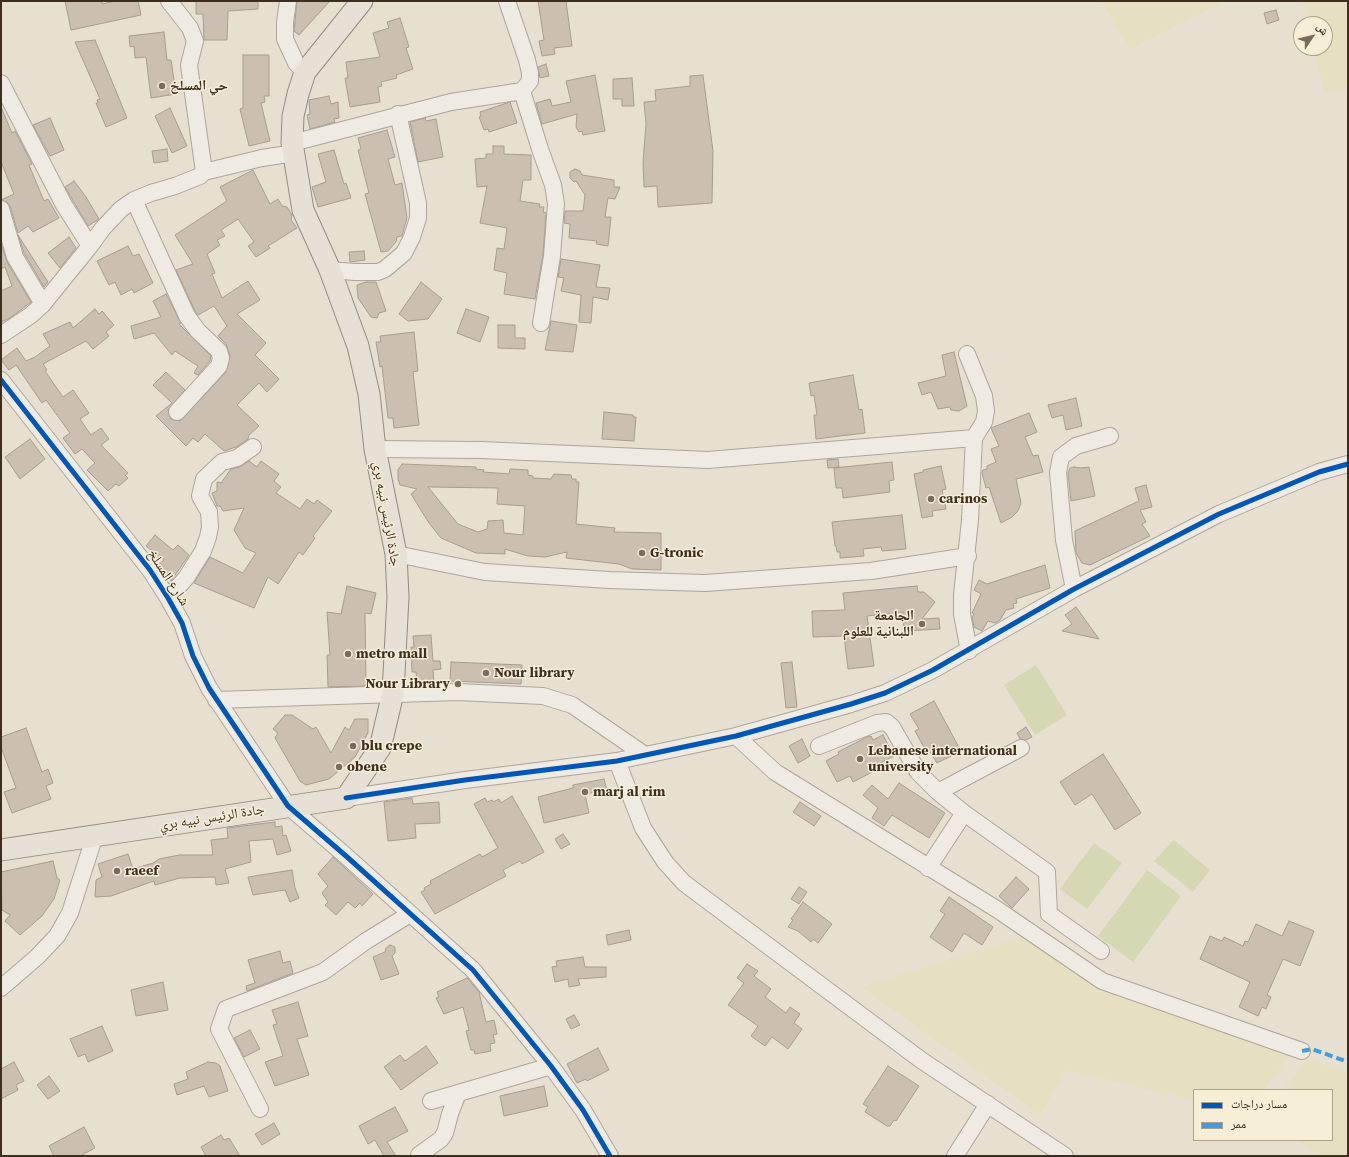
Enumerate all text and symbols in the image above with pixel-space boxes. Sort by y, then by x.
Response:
north arrow [1293,16,1333,56]
text: ش [1313,20,1332,38]
place label: حي المسلخ [170,78,228,94]
marker: حي المسلخ [157,81,167,91]
street label: جادة الرئيس نبيه بري [368,460,404,568]
place label: carinos [939,491,987,507]
marker: carinos [926,494,936,504]
place label: G-tronic [650,545,704,561]
street label: شارع المسلخ [144,547,192,609]
marker: G-tronic [637,548,647,558]
place label: الجامعة اللبنانية للعلوم [843,608,914,640]
marker: الجامعة اللبنانية للعلوم [917,619,927,629]
place label: metro mall [356,646,427,662]
marker: metro mall [343,649,353,659]
place label: Nour library [494,665,575,681]
marker: Nour library [481,668,491,678]
place label: Nour Library [366,676,450,692]
marker: Nour Library [453,679,463,689]
place label: blu crepe [361,738,422,754]
marker: blu crepe [348,741,358,751]
place label: Lebanese international university [868,743,1017,776]
marker: Lebanese international university [855,754,865,764]
place label: obene [347,759,387,775]
marker: obene [334,762,344,772]
place label: marj al rim [593,784,665,800]
marker: marj al rim [580,787,590,797]
street label: جادة الرئيس نبيه بري [158,801,266,835]
place label: raeef [125,863,158,879]
marker: raeef [112,866,122,876]
legend [1193,1089,1333,1141]
text: مسار دراجات [1231,1096,1287,1112]
text: ممر [1231,1116,1246,1132]

